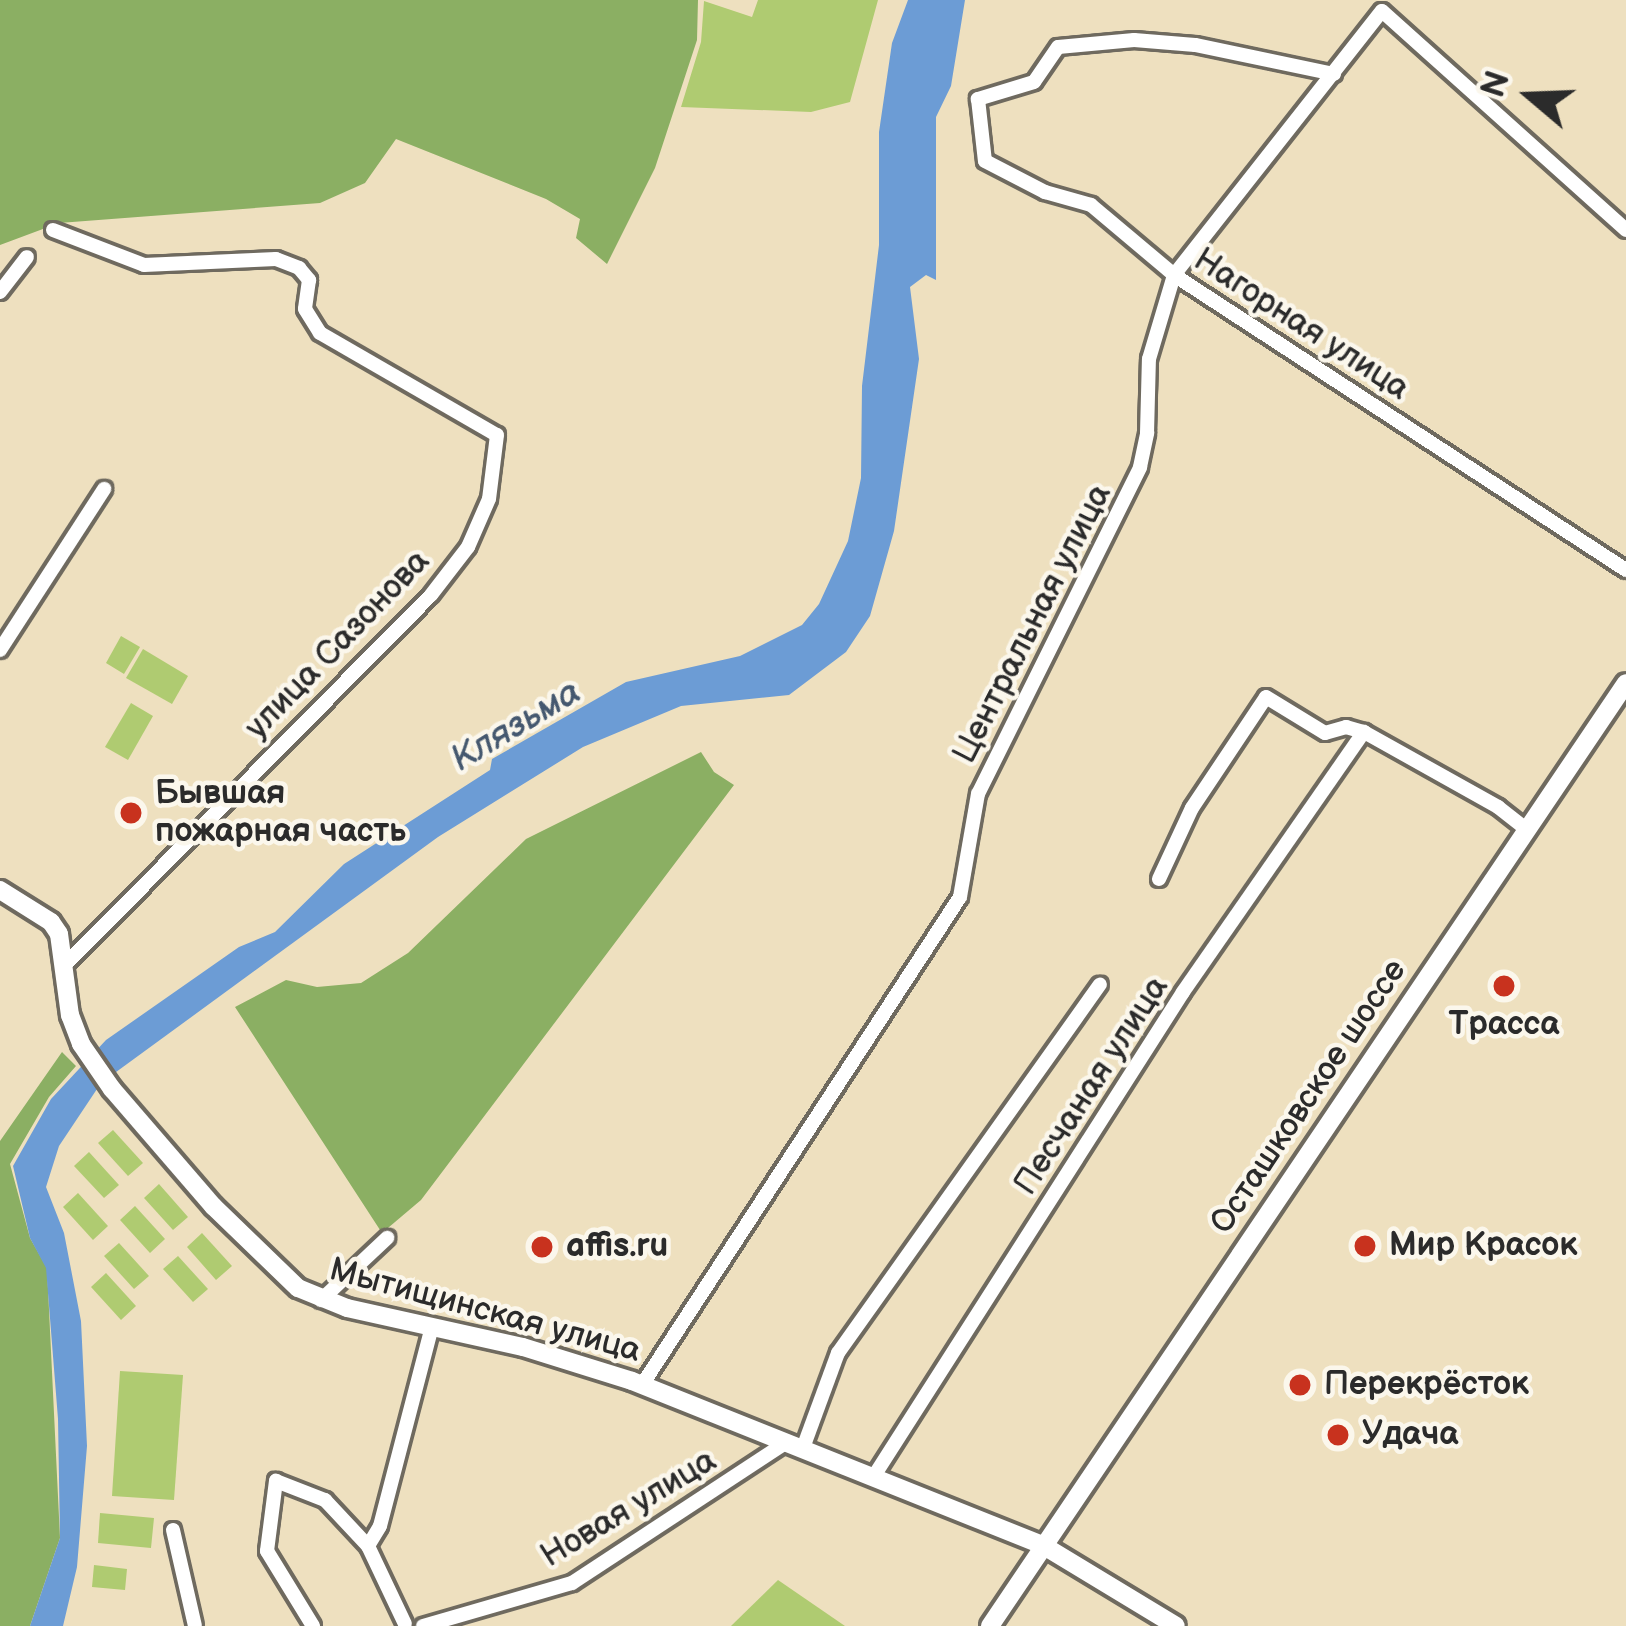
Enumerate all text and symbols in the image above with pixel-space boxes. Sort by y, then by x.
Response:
north arrow [1470,36,1590,156]
text: N [1473,66,1519,103]
street label: Нагорная улица [1186,241,1416,409]
street label: Центральная улица [946,478,1120,770]
street label: улица Сазонова [238,542,438,748]
water label: Клязьма [443,670,589,782]
place label: Бывшая пожарная часть [155,774,406,852]
marker: Бывшая пожарная часть [118,800,144,826]
street label: Осташковское шоссе [1202,952,1416,1242]
street label: Песчаная улица [1007,969,1177,1203]
marker: Трасса [1491,973,1517,999]
place label: Трасса [1449,1005,1559,1045]
place label: Мир Красок [1389,1226,1577,1266]
place label: affis.ru [566,1227,668,1267]
marker: Мир Красок [1352,1233,1378,1259]
marker: affis.ru [529,1234,555,1260]
street label: Мытищинская улица [325,1250,645,1372]
place label: Перекрёсток [1324,1365,1529,1405]
marker: Перекрёсток [1287,1372,1313,1398]
place label: Удача [1362,1415,1458,1455]
marker: Удача [1325,1422,1351,1448]
street label: Новая улица [534,1441,724,1577]

